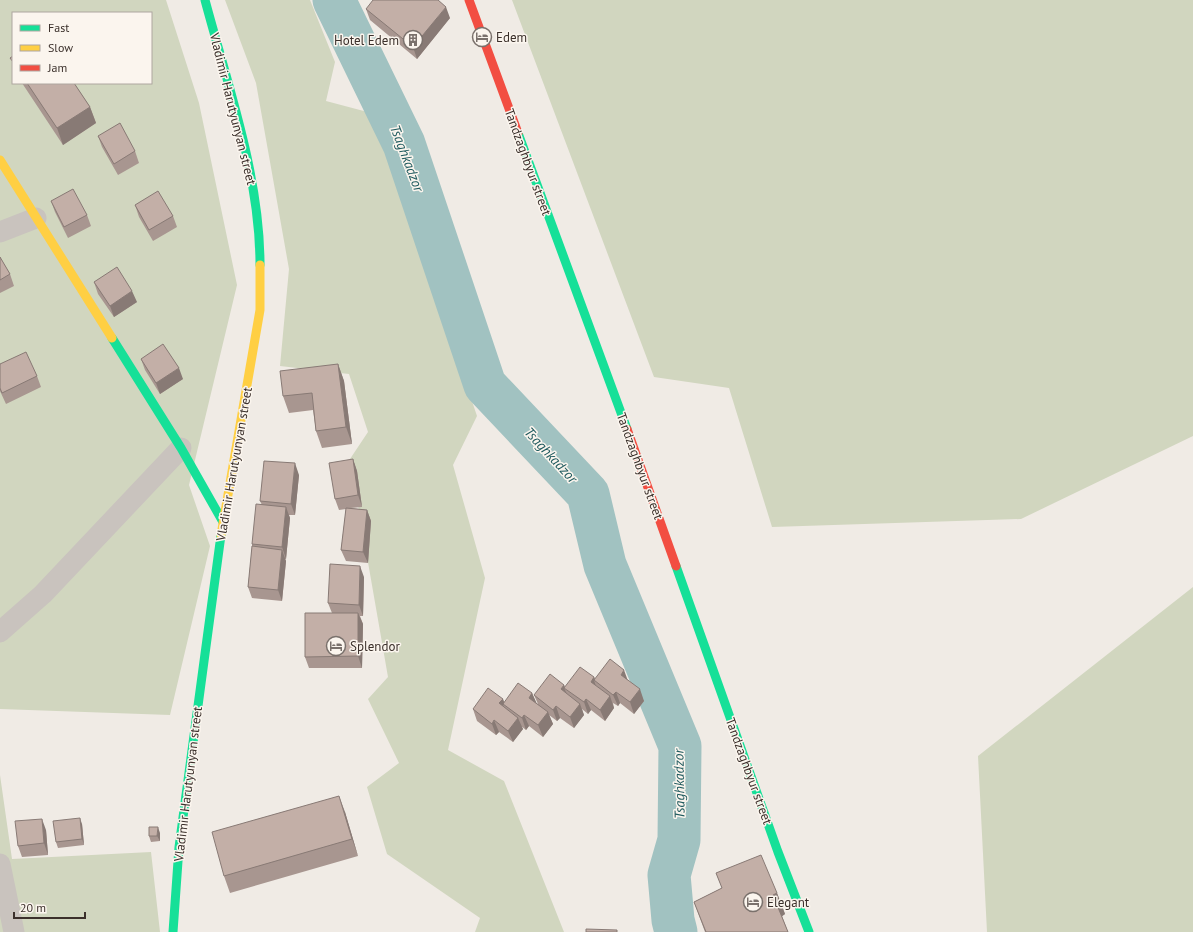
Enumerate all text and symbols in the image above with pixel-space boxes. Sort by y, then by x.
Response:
legend [12,12,152,84]
text: Fast [48,20,69,35]
hotel icon: Edem [471,26,493,48]
building icon: Hotel Edem [402,29,424,51]
place label: Edem [496,29,527,46]
street label: Vladimir Harutyunyan street [206,30,260,187]
place label: Hotel Edem [334,32,399,49]
text: Slow [48,40,73,55]
text: Jam [47,60,67,75]
street label: Tandzaghbyur street [501,106,555,218]
water label: Tsaghkadzor [386,122,428,195]
street label: Vladimir Harutyunyan street [212,385,256,543]
street label: Tandzaghbyur street [613,410,667,522]
water label: Tsaghkadzor [521,423,582,488]
hotel icon: Splendor [325,635,347,657]
place label: Splendor [350,638,400,655]
street label: Vladimir Harutyunyan street [170,705,206,863]
street label: Tandzaghbyur street [722,715,776,827]
water label: Tsaghkadzor [669,747,689,819]
hotel icon: Elegant [742,891,764,913]
scale bar [14,894,85,920]
place label: Elegant [767,894,810,911]
text: 20 m [20,900,46,915]

